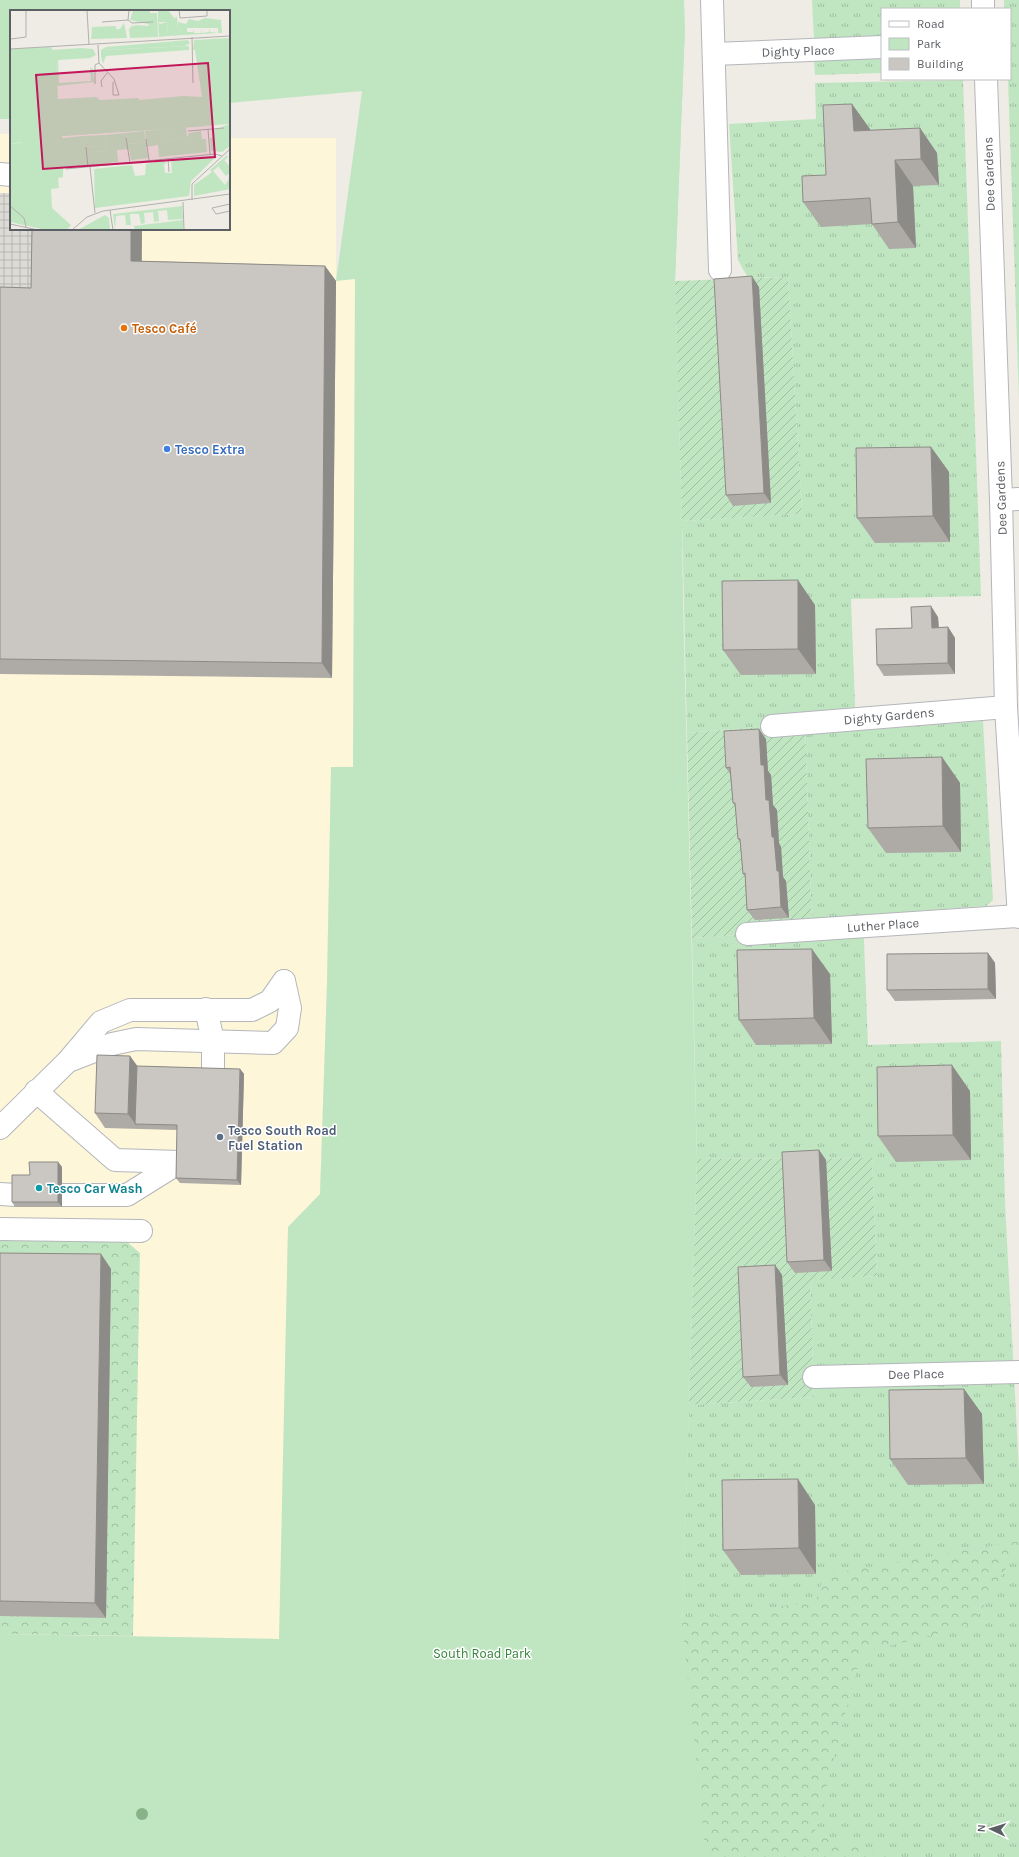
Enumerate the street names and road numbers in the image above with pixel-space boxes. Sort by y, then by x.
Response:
street label: Dighty Place [761,42,835,60]
street label: Dee Gardens [980,136,998,211]
street label: Dee Gardens [992,460,1010,535]
street label: Dighty Gardens [843,705,935,727]
street label: Luther Place [846,915,920,935]
street label: Dee Place [888,1366,945,1382]

